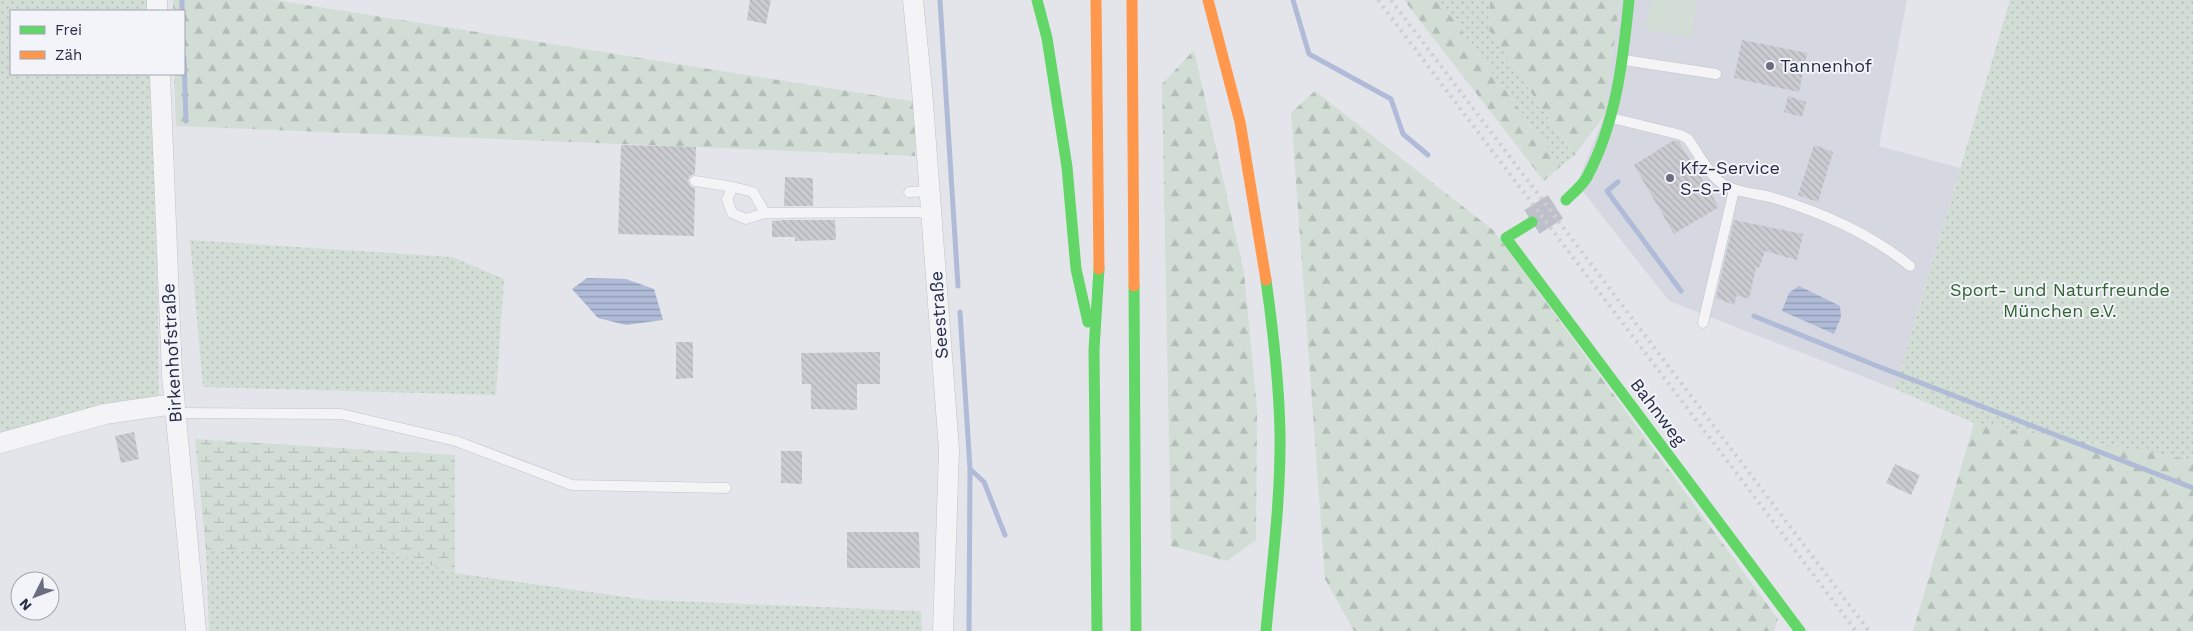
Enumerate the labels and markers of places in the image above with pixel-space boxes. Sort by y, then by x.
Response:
place label: Tannenhof [1780,55,1872,76]
marker: Tannenhof [1764,60,1776,72]
place label: Kfz-Service S-S-P [1680,157,1780,199]
marker: Kfz-Service S-S-P [1664,172,1676,184]

